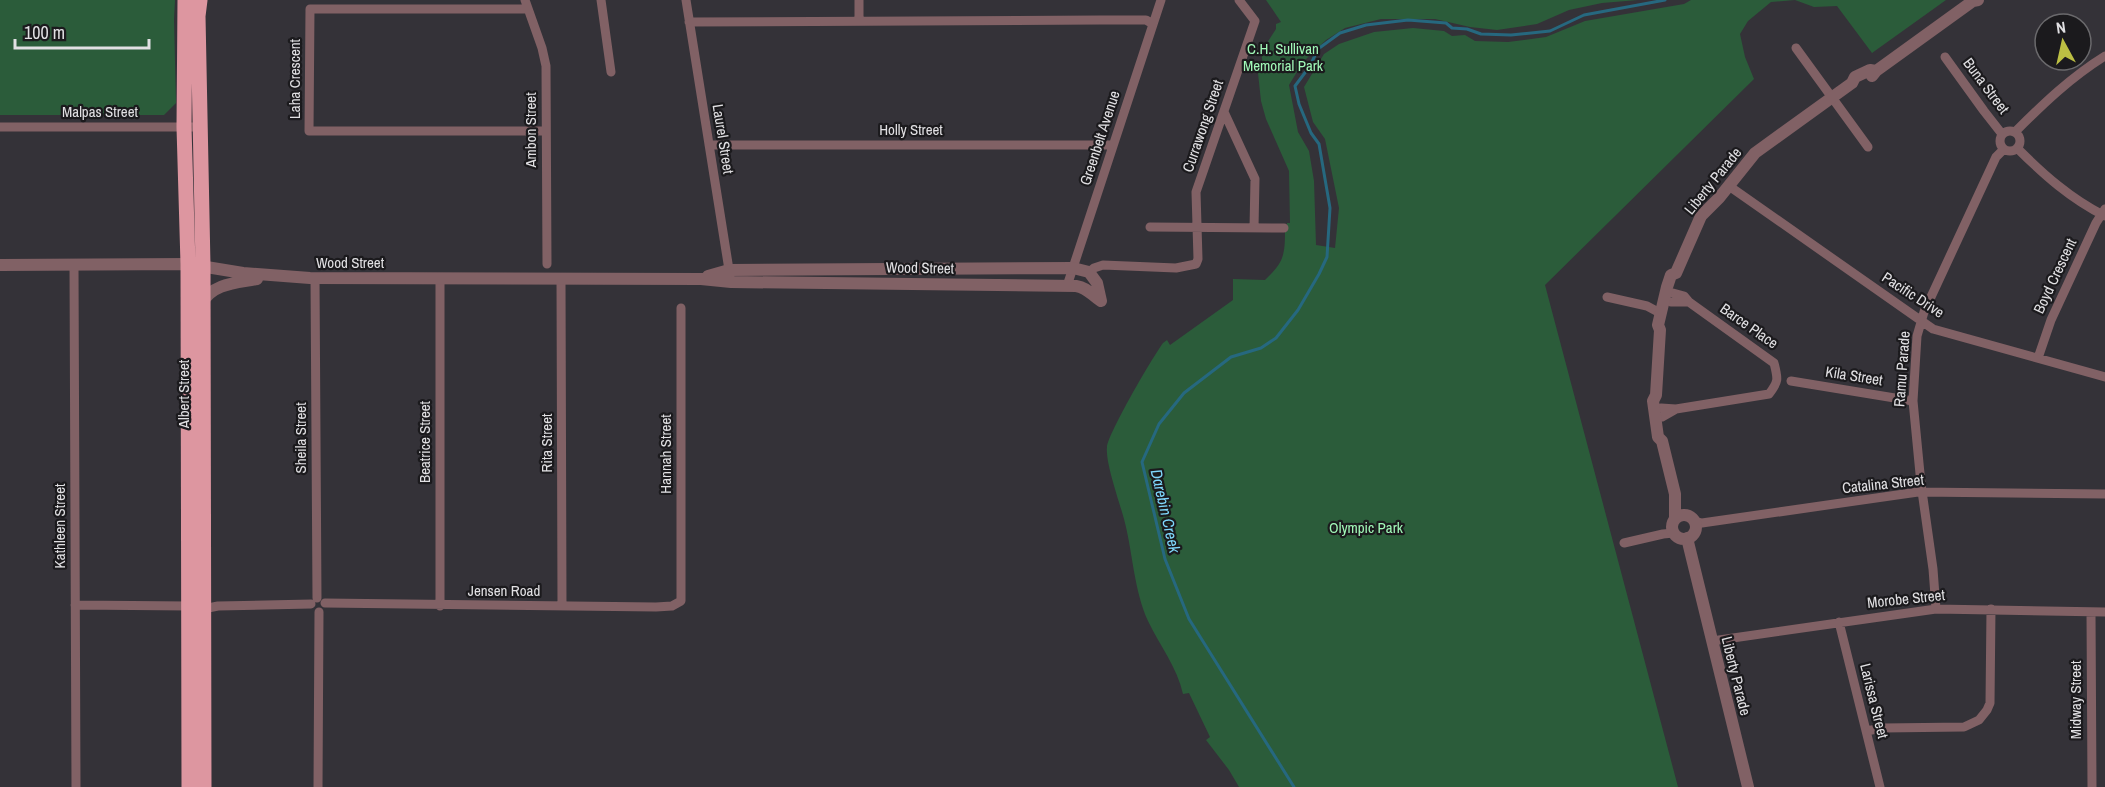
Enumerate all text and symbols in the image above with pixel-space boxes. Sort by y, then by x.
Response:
scale bar [15,12,148,50]
north arrow [2033,12,2093,72]
text: N [2055,16,2067,39]
text: 100 m [24,20,65,45]
street label: Laha Crescent [284,38,305,119]
park label: C.H. Sullivan Memorial Park [1243,38,1324,76]
street label: Buna Street [1958,53,2015,118]
street label: Currawong Street [1177,76,1228,175]
street label: Greenbelt Avenue [1074,88,1125,188]
street label: Ambon Street [520,92,541,169]
street label: Malpas Street [62,101,139,122]
street label: Laurel Street [708,102,739,176]
street label: Holly Street [879,119,943,140]
street label: Liberty Parade [1679,143,1746,219]
street label: Boyd Crescent [2028,234,2081,317]
street label: Wood Street [316,252,385,273]
street label: Wood Street [886,256,955,279]
street label: Pacific Drive [1878,267,1949,323]
street label: Barce Place [1716,298,1783,353]
street label: Ramu Parade [1888,330,1915,408]
street label: Albert Street [173,359,194,429]
street label: Kila Street [1824,361,1885,390]
street label: Beatrice Street [414,400,435,483]
street label: Sheila Street [290,402,311,474]
street label: Rita Street [536,413,557,472]
street label: Hannah Street [655,414,676,494]
water label: Darebin Creek [1146,467,1186,555]
street label: Catalina Street [1841,469,1925,498]
street label: Kathleen Street [49,483,70,568]
park label: Olympic Park [1329,517,1404,538]
street label: Jensen Road [468,580,540,601]
street label: Morobe Street [1866,584,1946,613]
street label: Liberty Parade [1717,634,1756,718]
street label: Midway Street [2065,660,2086,739]
street label: Larissa Street [1855,661,1894,741]

